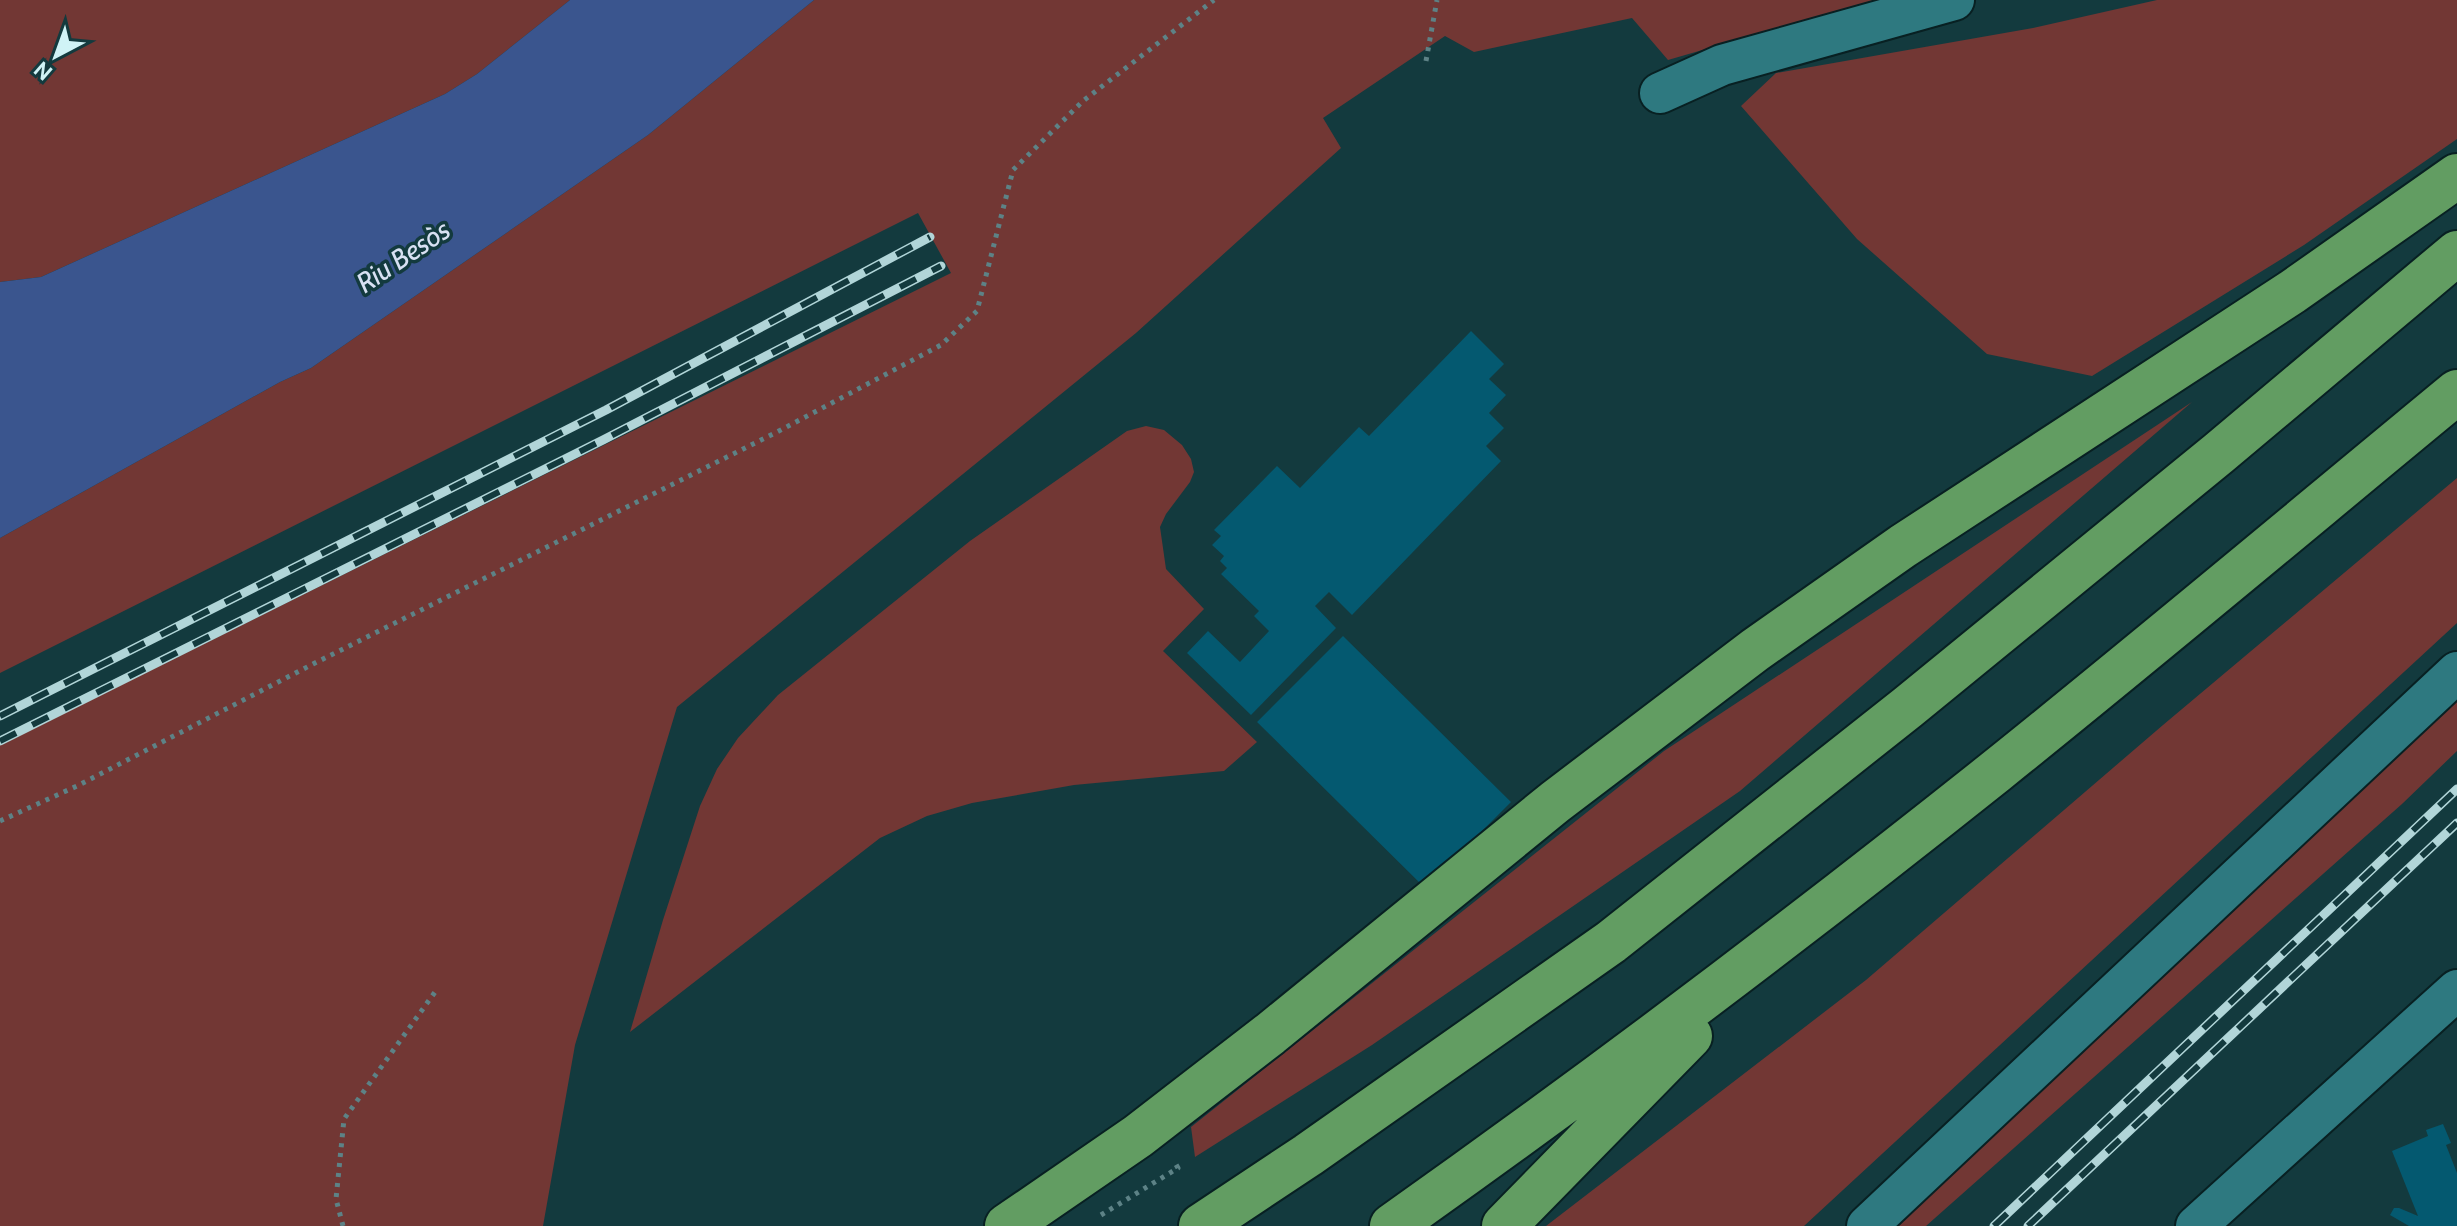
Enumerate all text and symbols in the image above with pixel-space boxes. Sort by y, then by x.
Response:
north arrow [16,16,96,96]
text: N [28,55,58,86]
water label: Riu Besòs [350,212,457,300]

